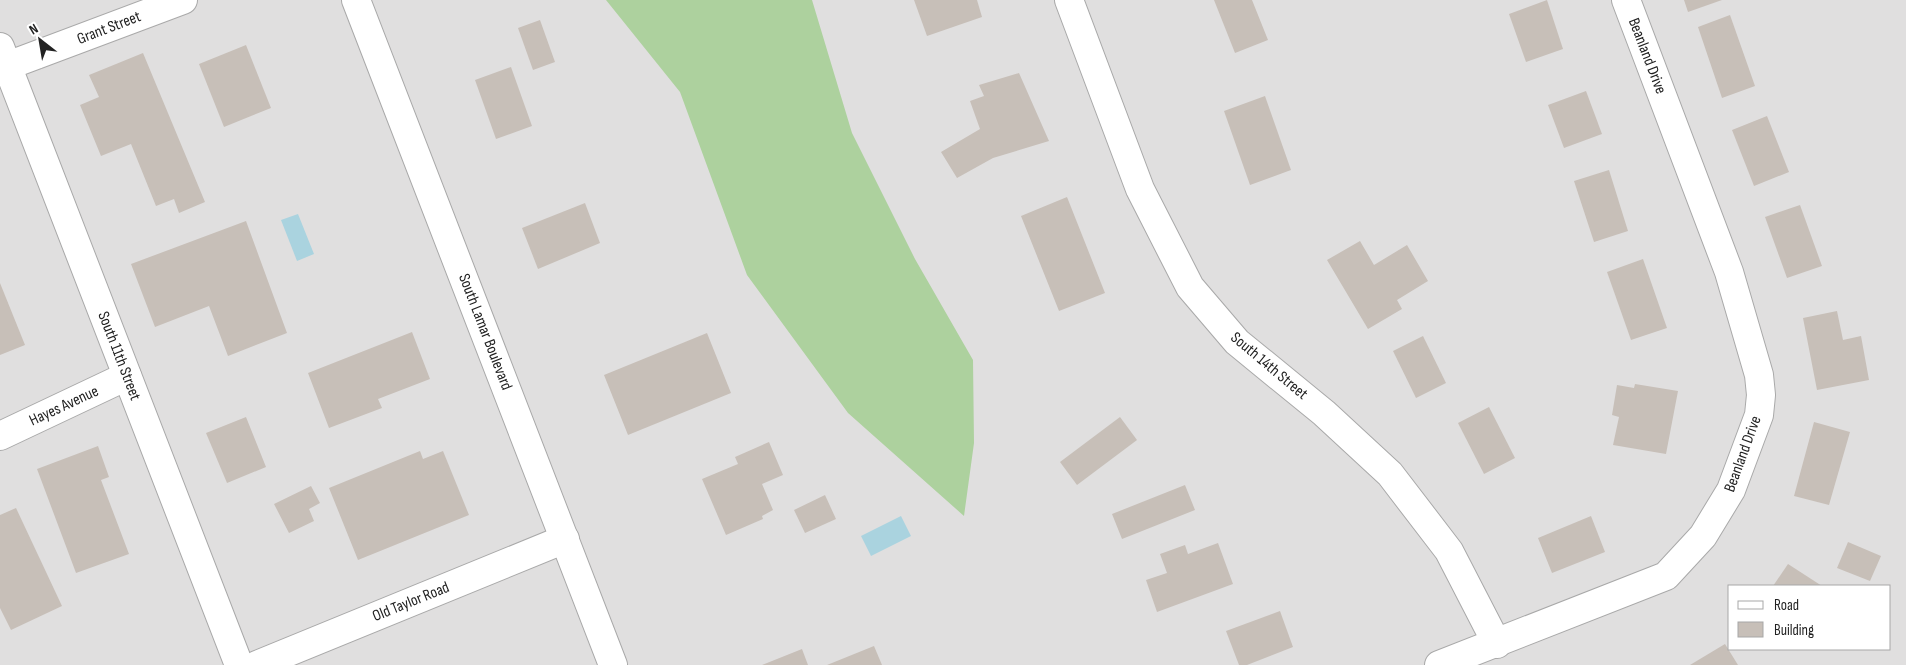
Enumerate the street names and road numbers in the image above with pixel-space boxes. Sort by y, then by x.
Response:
street label: Grant Street [74,7,144,49]
street label: Beanland Drive [1624,15,1670,97]
street label: South Lamar Boulevard [454,271,516,393]
street label: South 11th Street [93,309,145,403]
street label: South 14th Street [1227,328,1311,404]
street label: Hayes Avenue [26,382,102,430]
street label: Beanland Drive [1720,413,1766,495]
street label: Old Taylor Road [370,578,452,626]

